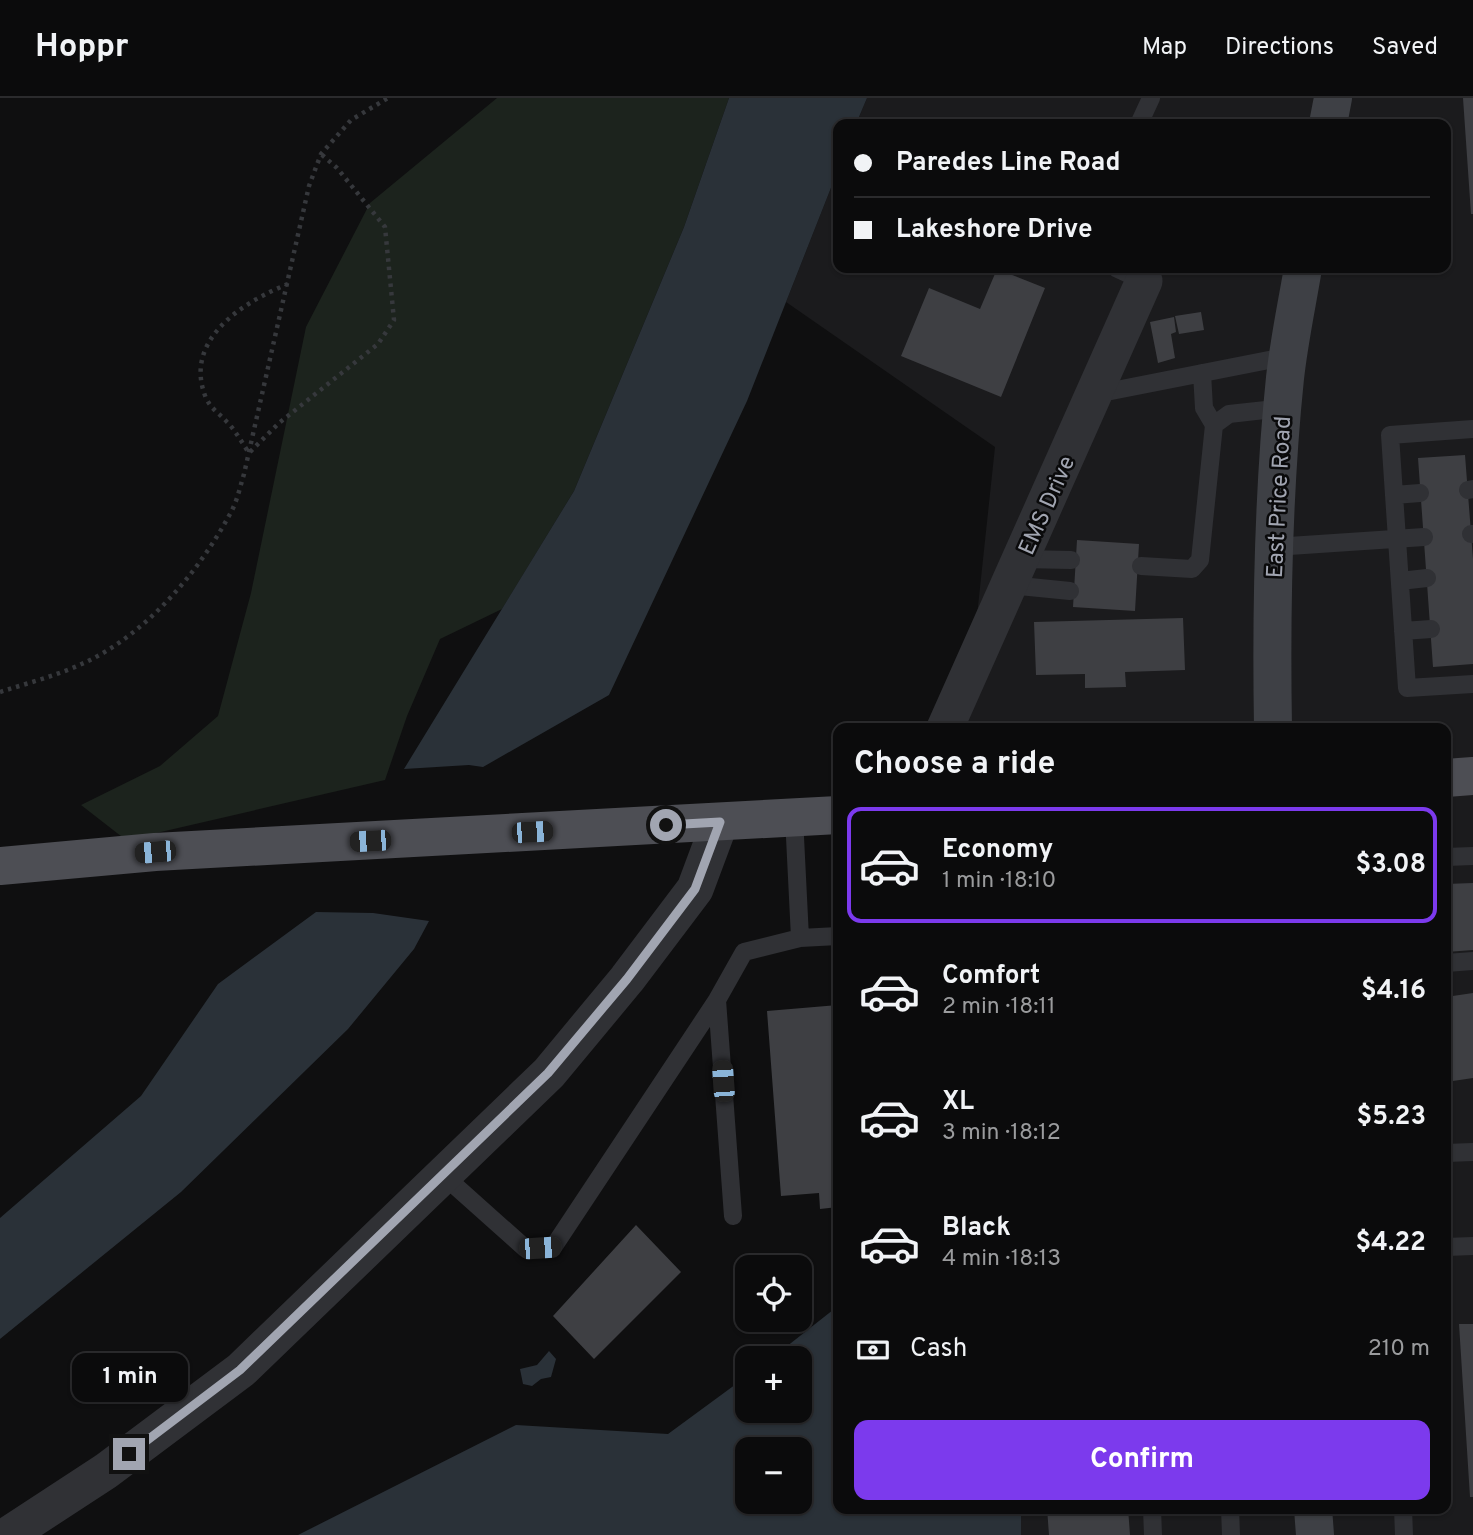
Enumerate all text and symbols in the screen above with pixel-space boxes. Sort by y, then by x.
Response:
text: Hoppr [35,27,128,69]
text: Map [1142,33,1187,63]
text: Directions [1225,33,1334,63]
text: Saved [1372,33,1438,63]
text: Paredes Line Road [896,147,1120,180]
text: Lakeshore Drive [896,214,1092,247]
street label: East Price Road [1262,415,1299,579]
street label: EMS Drive [1014,452,1083,560]
text: Choose a ride [854,745,1055,785]
route start [650,809,682,841]
car [511,820,554,844]
car [349,829,392,853]
icon: car [858,834,921,897]
text: Economy [942,834,1053,867]
car [134,840,177,864]
text: $3.08 [1356,849,1426,882]
text: 1 min · 18:10 [942,867,1056,896]
icon: car [858,960,921,1023]
text: Comfort [942,960,1040,993]
text: $4.16 [1361,975,1426,1008]
text: 2 min · 18:11 [942,993,1056,1022]
car [712,1059,735,1103]
icon: car [858,1086,921,1149]
text: XL [942,1086,974,1119]
text: $5.23 [1357,1101,1426,1134]
text: 3 min · 18:12 [942,1119,1061,1148]
icon: car [858,1212,921,1275]
text: Black [942,1212,1011,1245]
text: $4.22 [1356,1227,1426,1260]
car [519,1236,562,1260]
text: 4 min · 18:13 [942,1245,1061,1274]
map controls [735,1255,812,1514]
button: locate [735,1255,812,1332]
icon: cash [854,1331,892,1369]
text: Cash [910,1333,967,1366]
text: 210 m [1368,1335,1430,1364]
button: + [735,1346,812,1423]
callout: 1 min [71,1352,187,1402]
text: 1 min [102,1363,158,1392]
button: Confirm [854,1420,1430,1500]
button: − [735,1437,812,1514]
route end [113,1438,145,1470]

